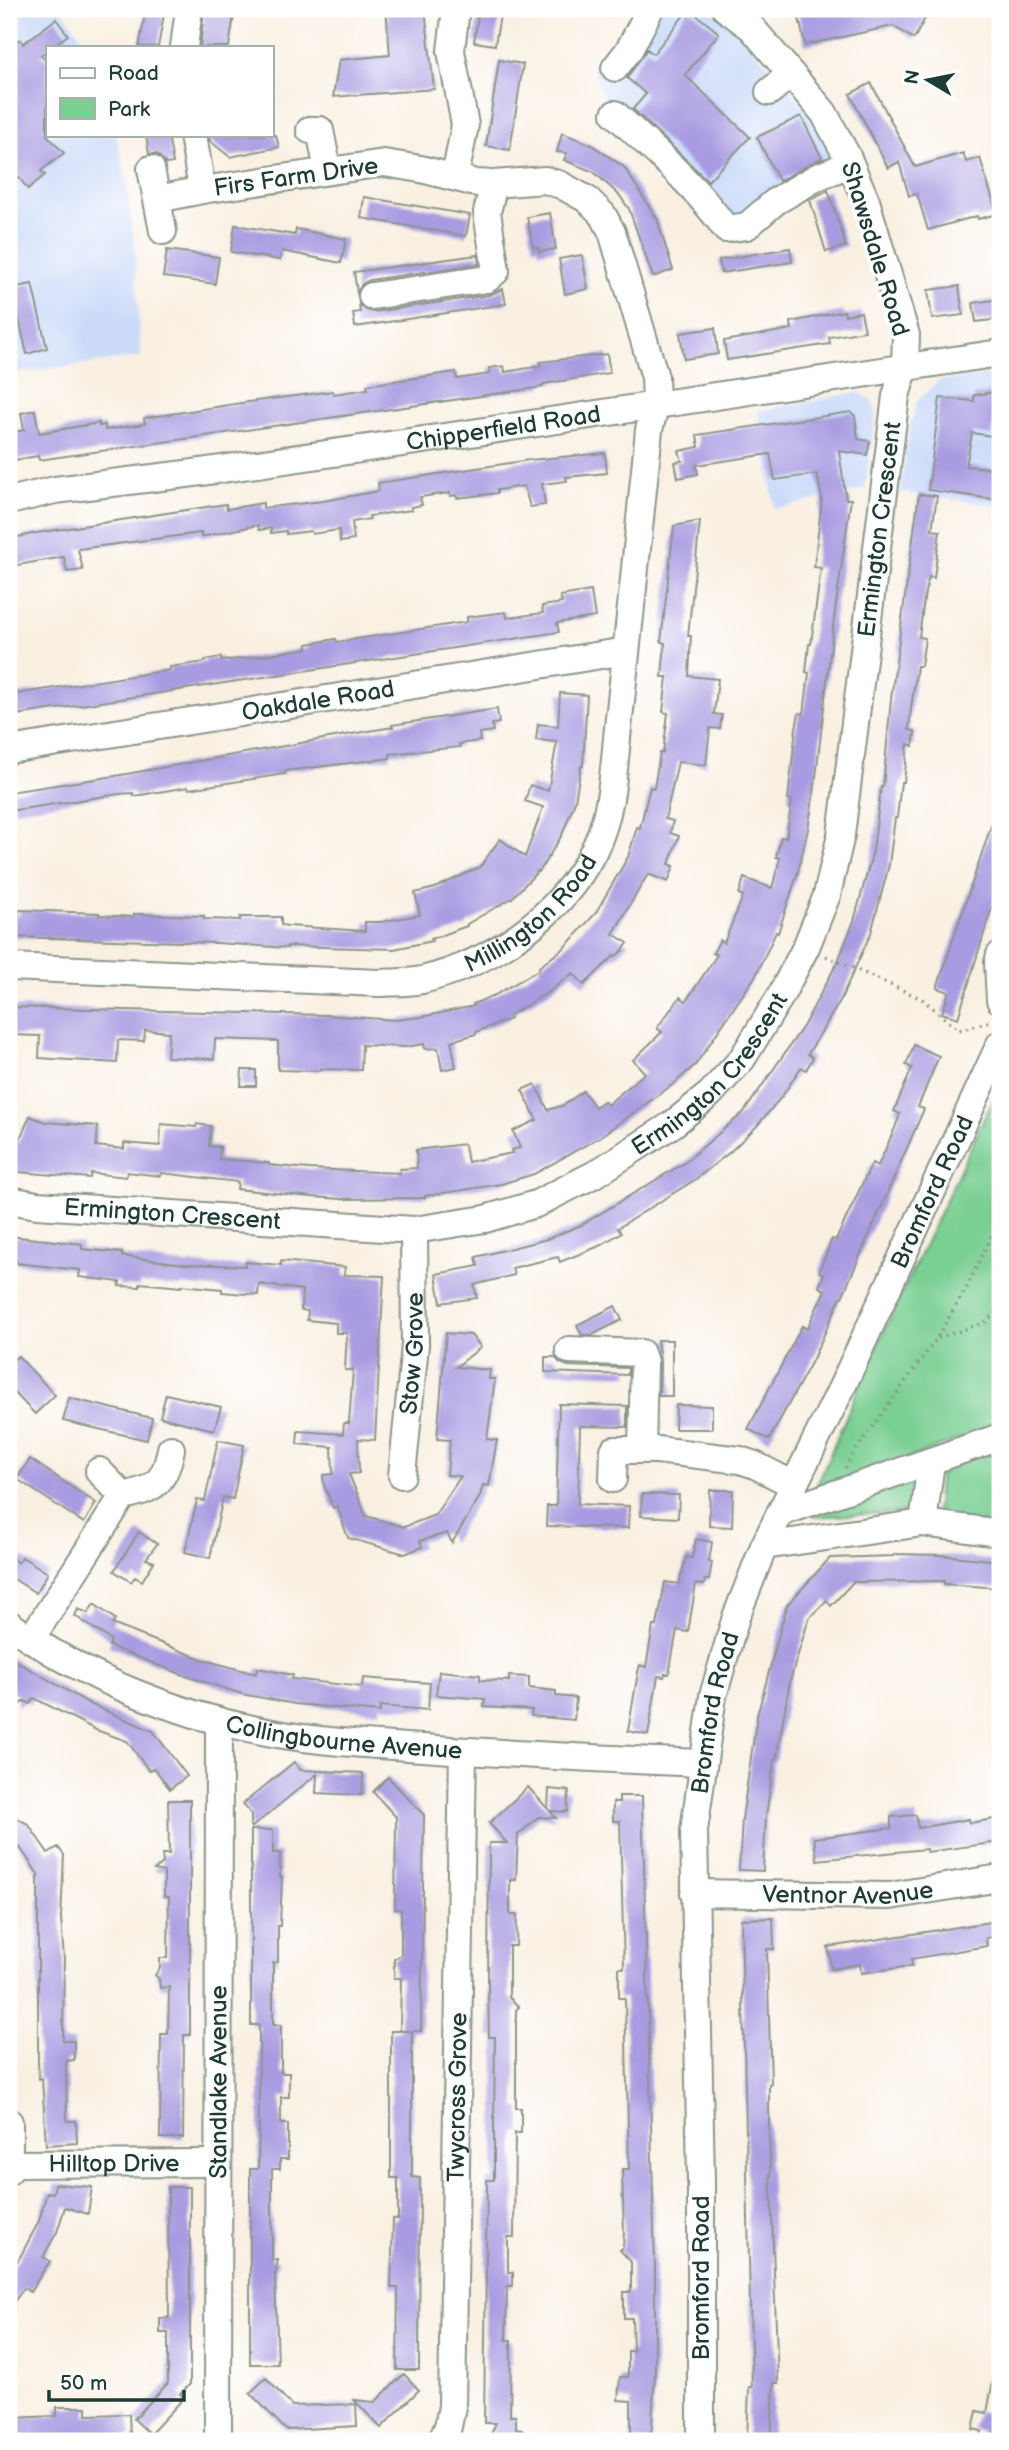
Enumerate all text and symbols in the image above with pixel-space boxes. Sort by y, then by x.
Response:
legend [46,46,273,136]
north arrow [894,46,964,116]
text: Road [108,61,159,86]
text: N [900,68,925,86]
text: Park [108,97,151,122]
street label: Firs Farm Drive [212,151,380,203]
street label: Shawsdale Road [835,158,915,340]
street label: Chipperfield Road [404,399,603,457]
street label: Ermington Crescent [851,419,907,639]
street label: Oakdale Road [240,674,396,727]
street label: Millington Road [460,849,603,979]
street label: Ermington Crescent [626,987,794,1161]
street label: Bromford Road [884,1111,980,1273]
street label: Ermington Crescent [63,1192,282,1236]
street label: Stow Grove [394,1292,430,1416]
street label: Bromford Road [685,1628,745,1796]
street label: Collingbourne Avenue [223,1709,463,1765]
street label: Ventnor Avenue [762,1875,935,1911]
street label: Standlake Avenue [204,1985,233,2179]
street label: Twycross Grove [441,2012,473,2182]
street label: Hilltop Drive [48,2149,180,2178]
street label: Bromford Road [687,2196,716,2360]
scale bar [49,2359,184,2403]
text: 50 m [60,2371,107,2396]

